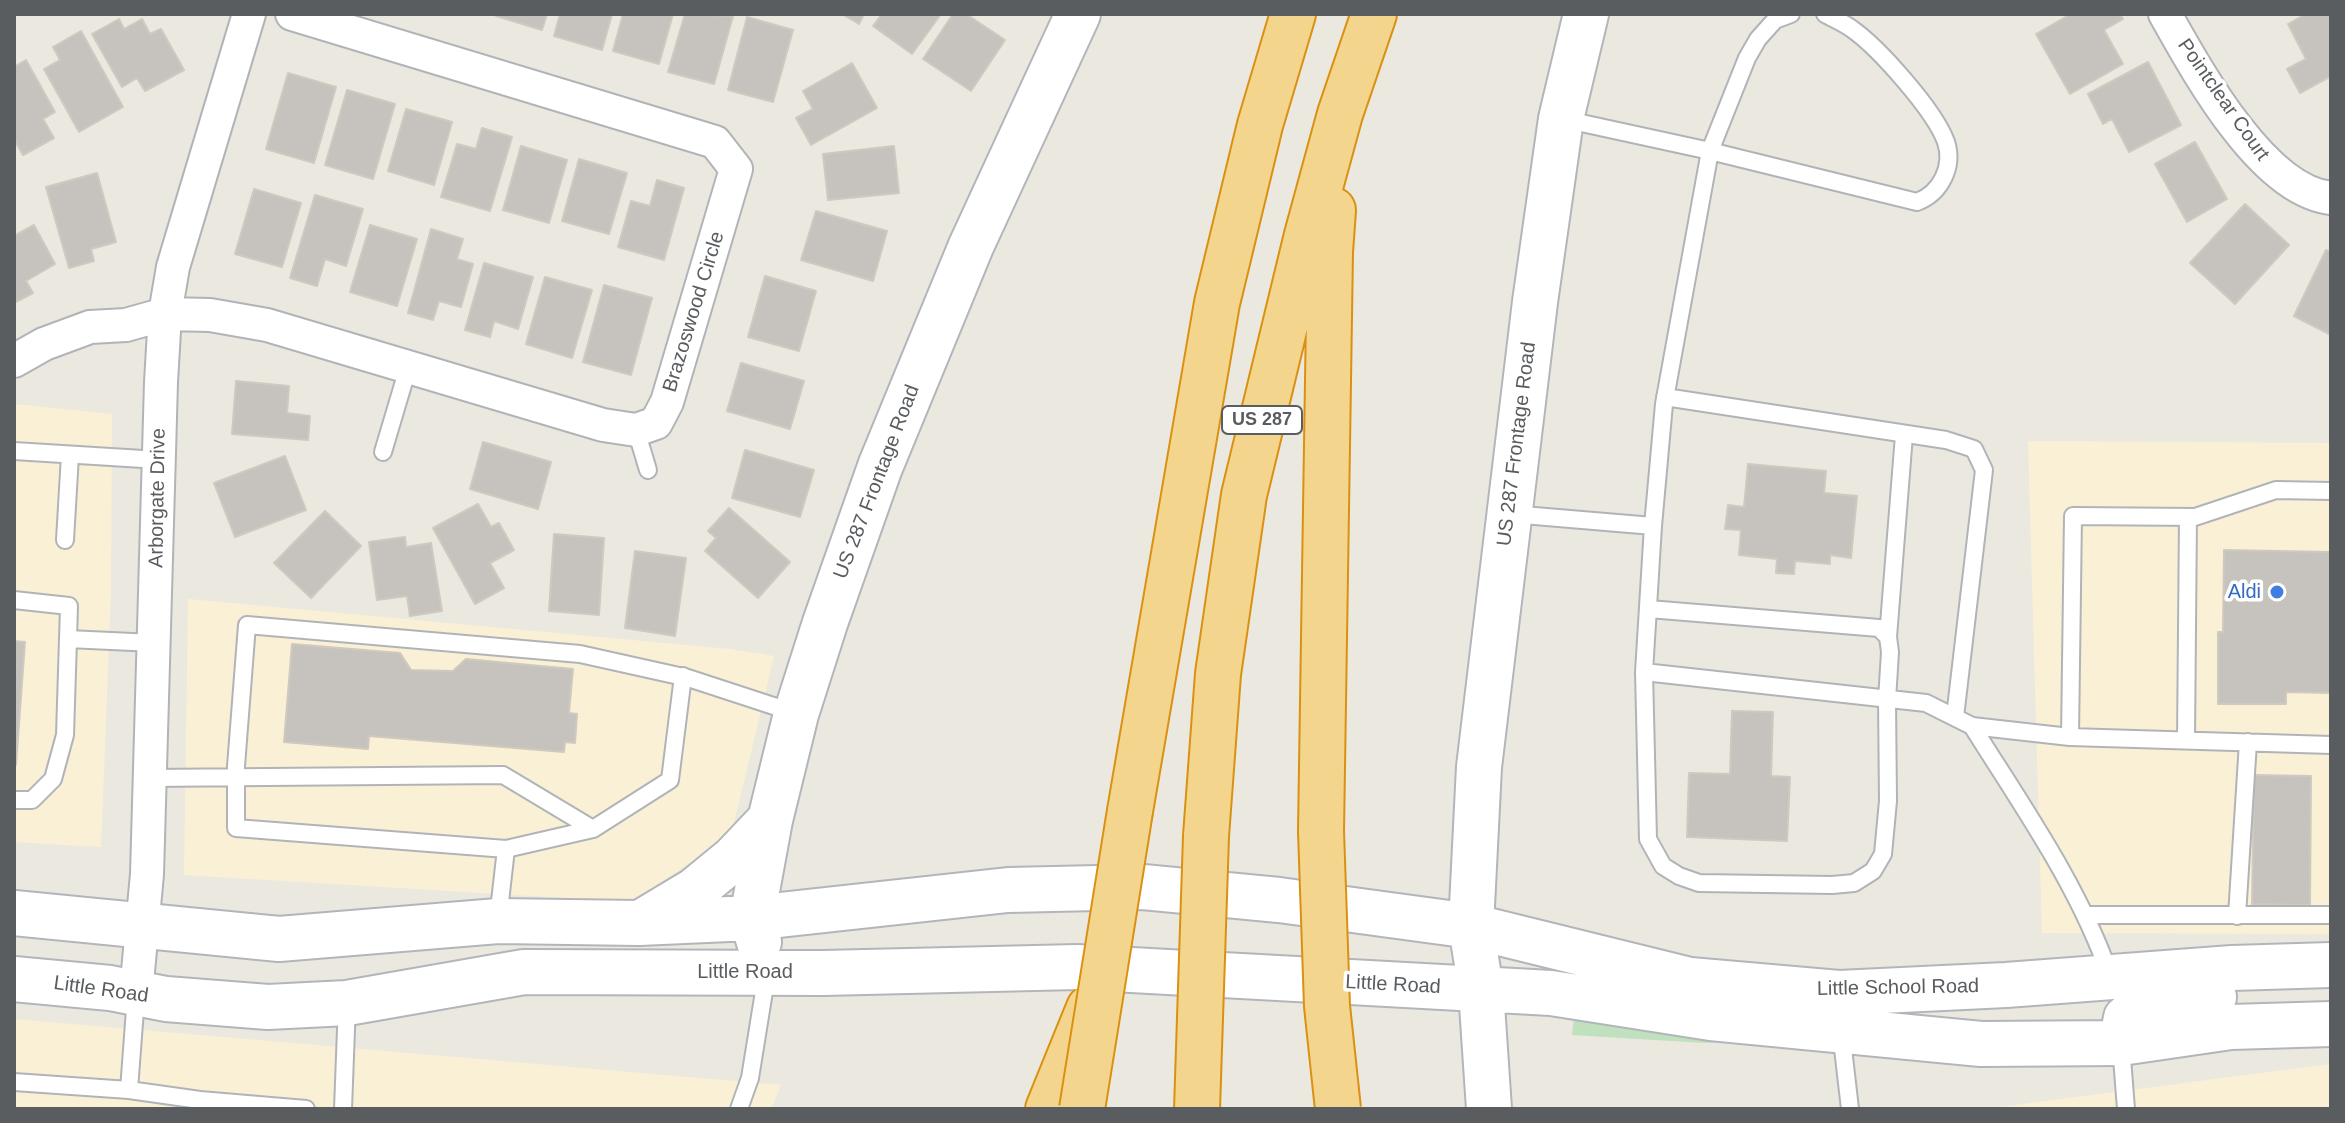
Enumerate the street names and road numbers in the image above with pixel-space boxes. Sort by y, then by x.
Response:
street label: Pointclear Court [2172,34,2274,166]
street label: Brazoswood Circle [658,229,730,395]
street label: US 287 Frontage Road [1493,340,1541,548]
street label: US 287 Frontage Road [829,382,925,582]
road number: US 287 [1222,406,1302,434]
street label: Arborgate Drive [145,428,171,568]
street label: Little Road [697,960,793,984]
street label: Little Road [52,971,150,1009]
street label: Little Road [1345,971,1441,999]
street label: Little School Road [1817,975,1979,1001]

